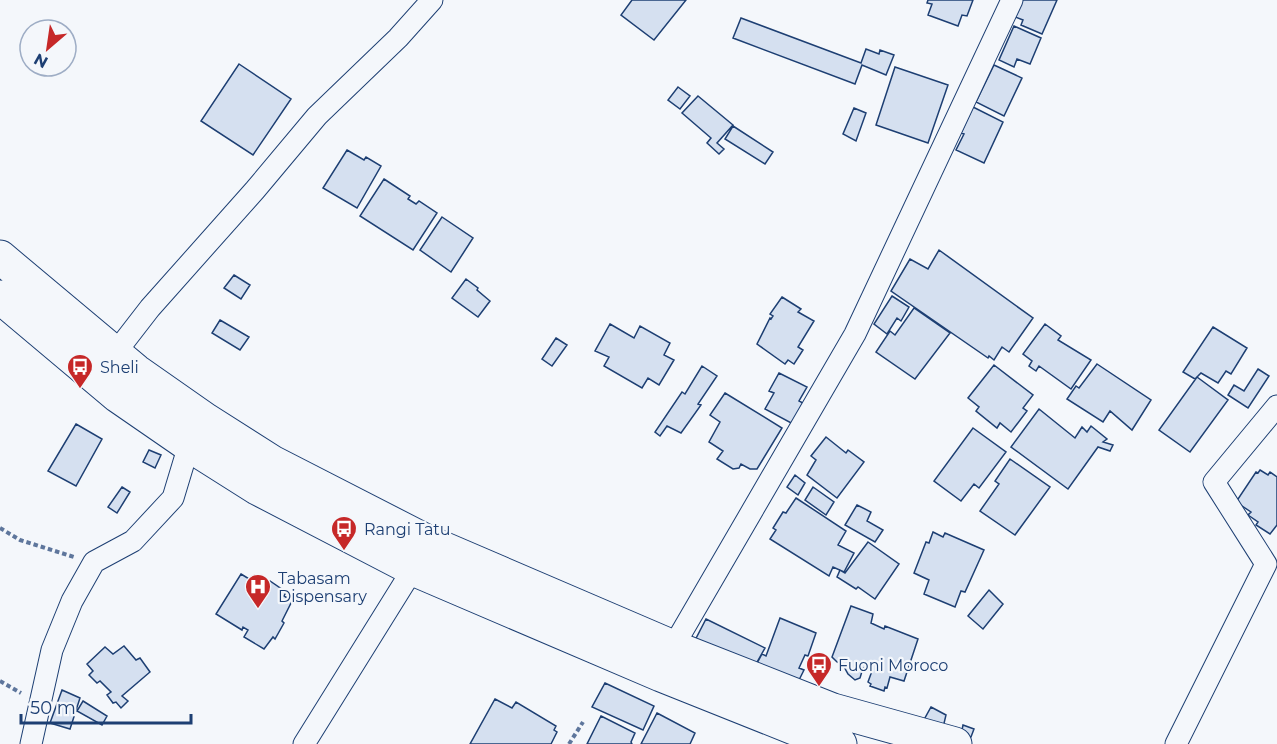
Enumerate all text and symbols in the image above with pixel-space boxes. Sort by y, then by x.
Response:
north arrow [18,18,78,78]
text: N [31,49,51,72]
bus stop icon: Sheli [65,352,95,390]
place label: Sheli [100,358,139,377]
bus stop icon: Rangi Tatu [329,514,359,552]
place label: Rangi Tatu [364,520,451,539]
place label: Tabasam Dispensary [278,569,367,606]
hospital icon: Tabasam Dispensary [243,572,273,610]
bus stop icon: Fuoni Moroco [804,650,834,688]
place label: Fuoni Moroco [838,656,948,675]
scale bar [21,687,190,725]
text: 50 m [30,697,76,719]

